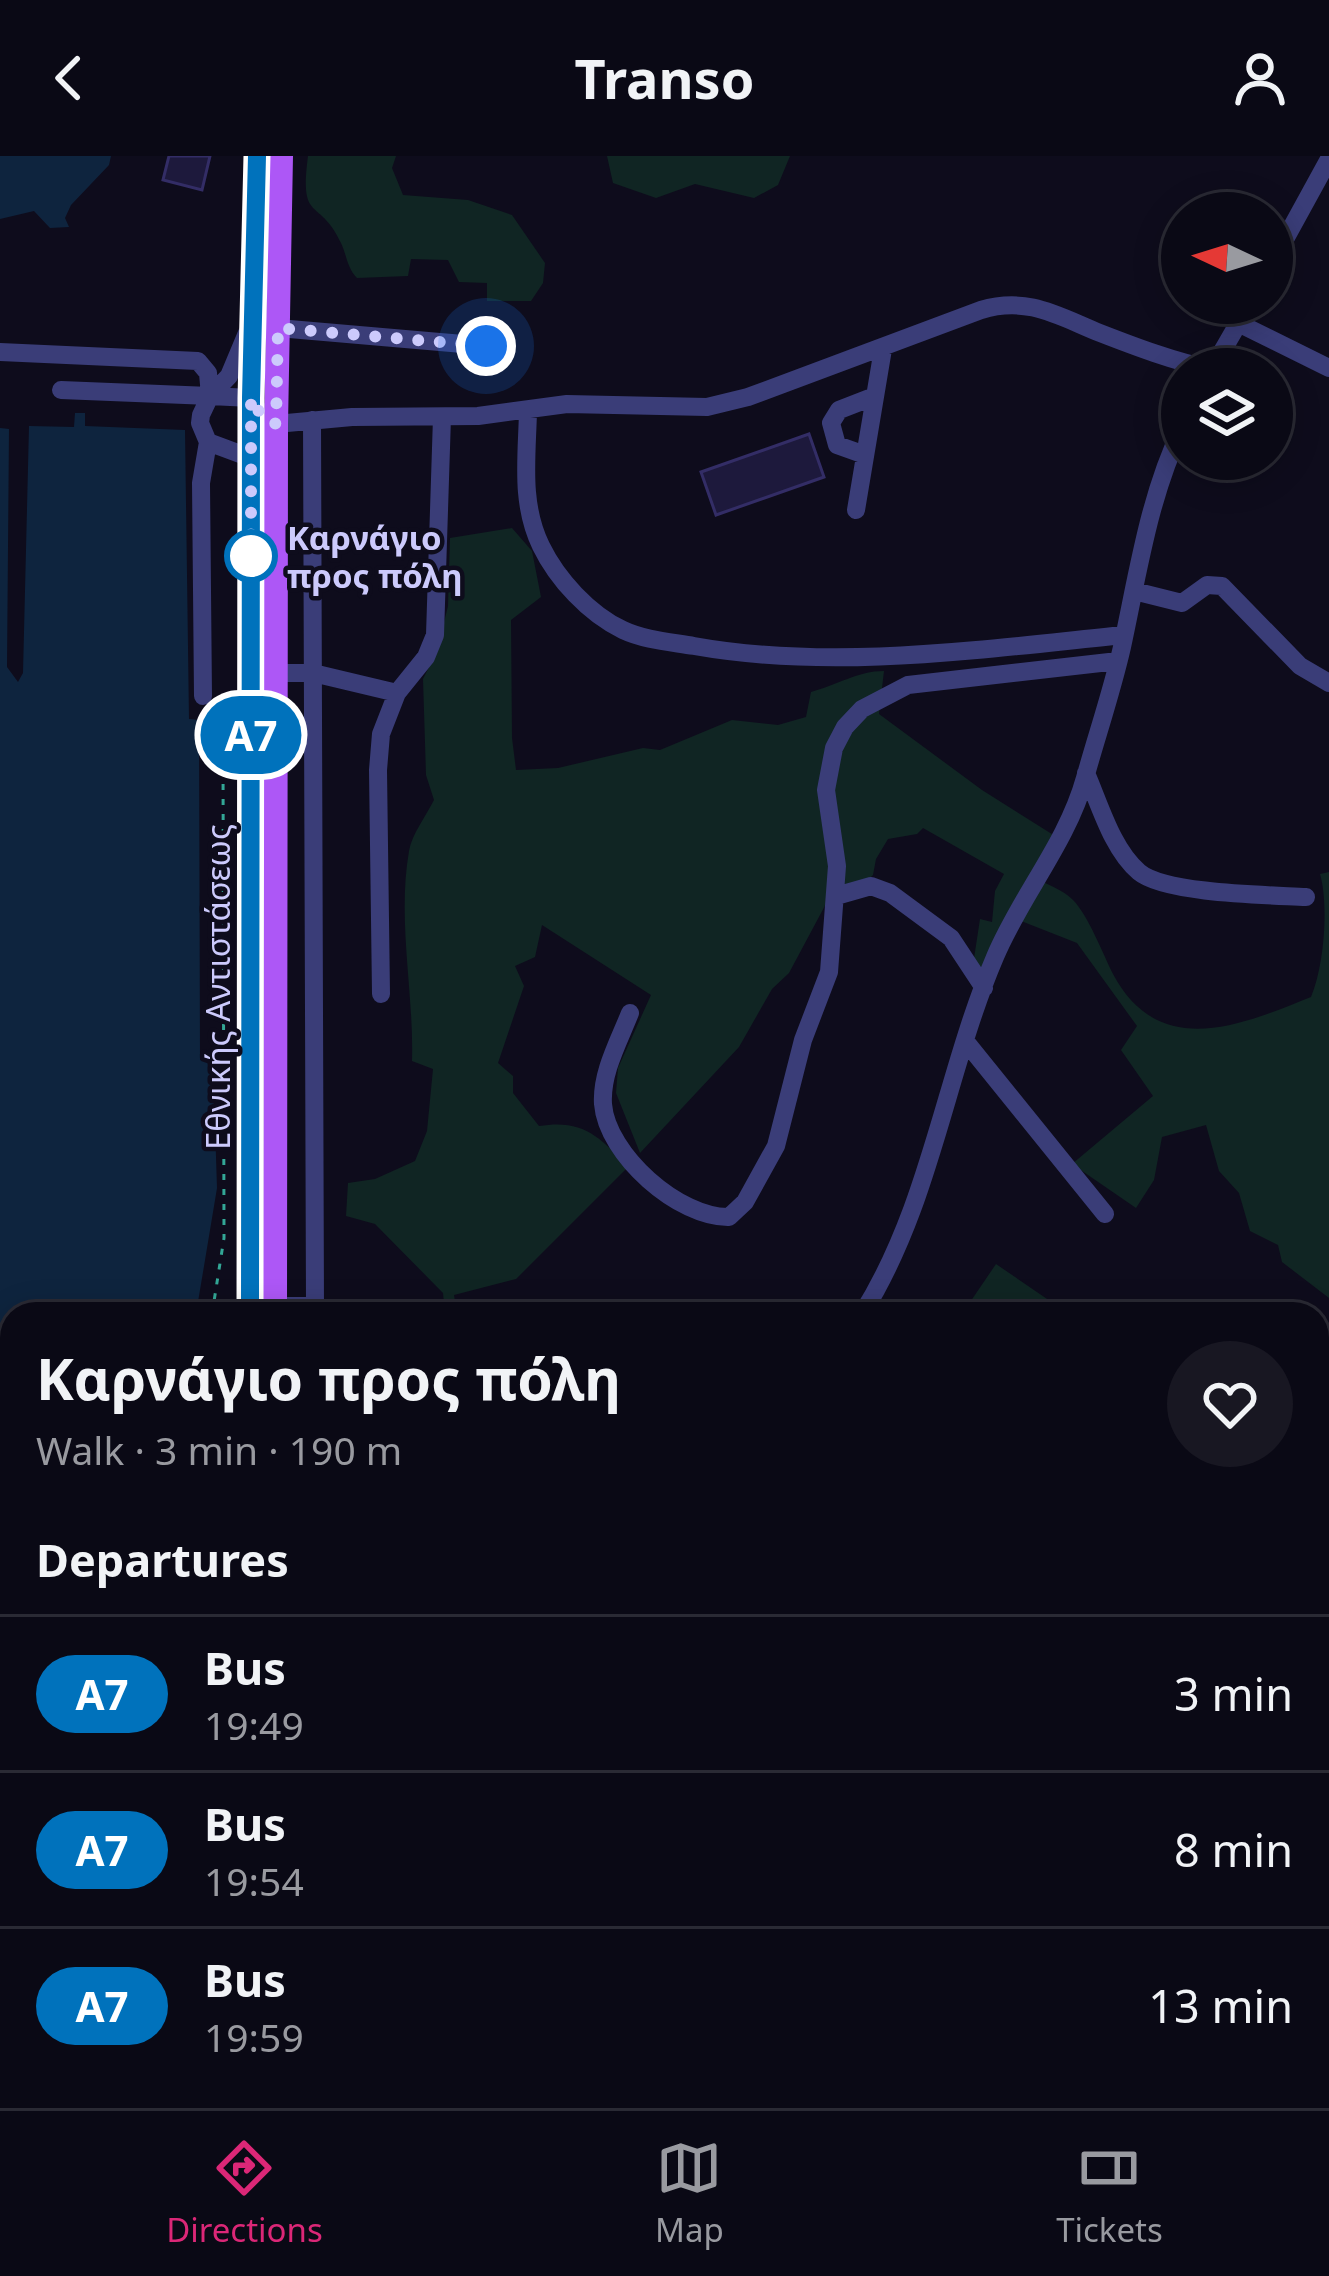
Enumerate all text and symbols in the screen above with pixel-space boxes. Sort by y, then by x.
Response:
text: Transo [575,41,754,115]
icon: back [36,45,102,111]
icon: person [1227,45,1293,111]
north arrow [1161,192,1293,324]
map controls [1161,192,1293,480]
your location [456,316,516,376]
button: layers [1161,348,1293,480]
place label: Καρνάγιο προς πόλη [287,515,462,598]
marker: Καρνάγιο προς πόλη [226,531,276,581]
line badge: A7 [197,696,305,774]
text: A7 [224,706,278,763]
street label: Εθνικής Αντιστάσεως [195,824,240,1150]
text: Καρνάγιο προς πόλη [36,1339,621,1417]
button: heart [1167,1341,1293,1467]
text: Walk · 3 min · 190 m [36,1423,402,1476]
text: Departures [36,1529,289,1590]
text: Bus [204,1637,286,1698]
text: 3 min [1174,1663,1293,1724]
text: A7 [75,1665,129,1722]
text: 19:49 [204,1698,304,1751]
text: Bus [204,1793,286,1854]
text: 8 min [1174,1819,1293,1880]
text: A7 [75,1821,129,1878]
text: 19:54 [204,1854,304,1907]
text: Bus [204,1949,286,2010]
text: 13 min [1148,1975,1293,2036]
text: A7 [75,1977,129,2034]
text: 19:59 [204,2010,304,2063]
tab: Directions [166,2135,323,2252]
tab: Map [655,2135,724,2252]
tab: Tickets [1056,2135,1163,2252]

